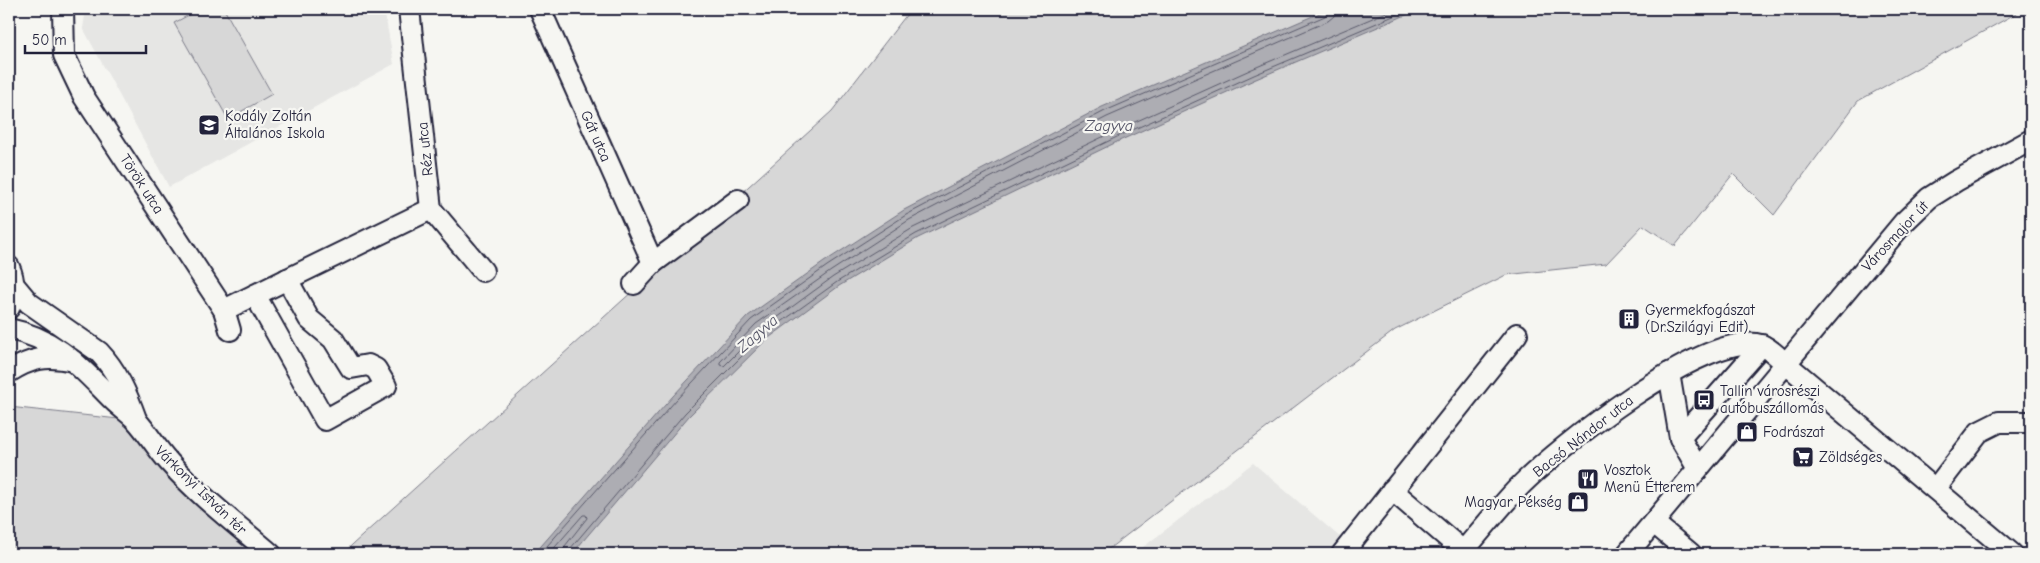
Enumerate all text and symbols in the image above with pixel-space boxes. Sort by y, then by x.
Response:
scale bar [25,22,146,54]
text: 50 m [32,31,67,49]
place label: Kodály Zoltán Általános Iskola [225,107,325,142]
street label: Gát utca [577,108,615,164]
school or university icon: Kodály Zoltán Általános Iskola [197,113,221,137]
water label: Zagyva [1084,117,1133,135]
street label: Réz utca [413,121,437,177]
street label: Török utca [116,151,168,217]
street label: Városmajor út [1858,197,1933,275]
place label: Gyermekfogászat (Dr.Szilágyi Edit) [1645,301,1756,336]
building icon: Gyermekfogászat (Dr.Szilágyi Edit) [1617,307,1641,331]
water label: Zagyva [733,311,782,357]
place label: Tallin városrészi autóbuszállomás [1720,382,1824,417]
bus stop icon: Tallin városrészi autóbuszállomás [1692,388,1716,412]
street label: Bacsó Nándor utca [1529,391,1637,481]
shop icon: Fodrászat [1735,420,1759,444]
place label: Fodrászat [1763,423,1825,441]
street label: Várkonyi István tér [151,442,251,538]
supermarket icon: Zöldséges [1791,445,1815,469]
place label: Zöldséges [1819,448,1882,466]
place label: Vosztok Menü Étterem [1604,461,1695,496]
restaurant icon: Vosztok Menü Étterem [1576,467,1600,491]
shop icon: Magyar Pékség [1566,490,1590,514]
place label: Magyar Pékség [1464,493,1562,511]

